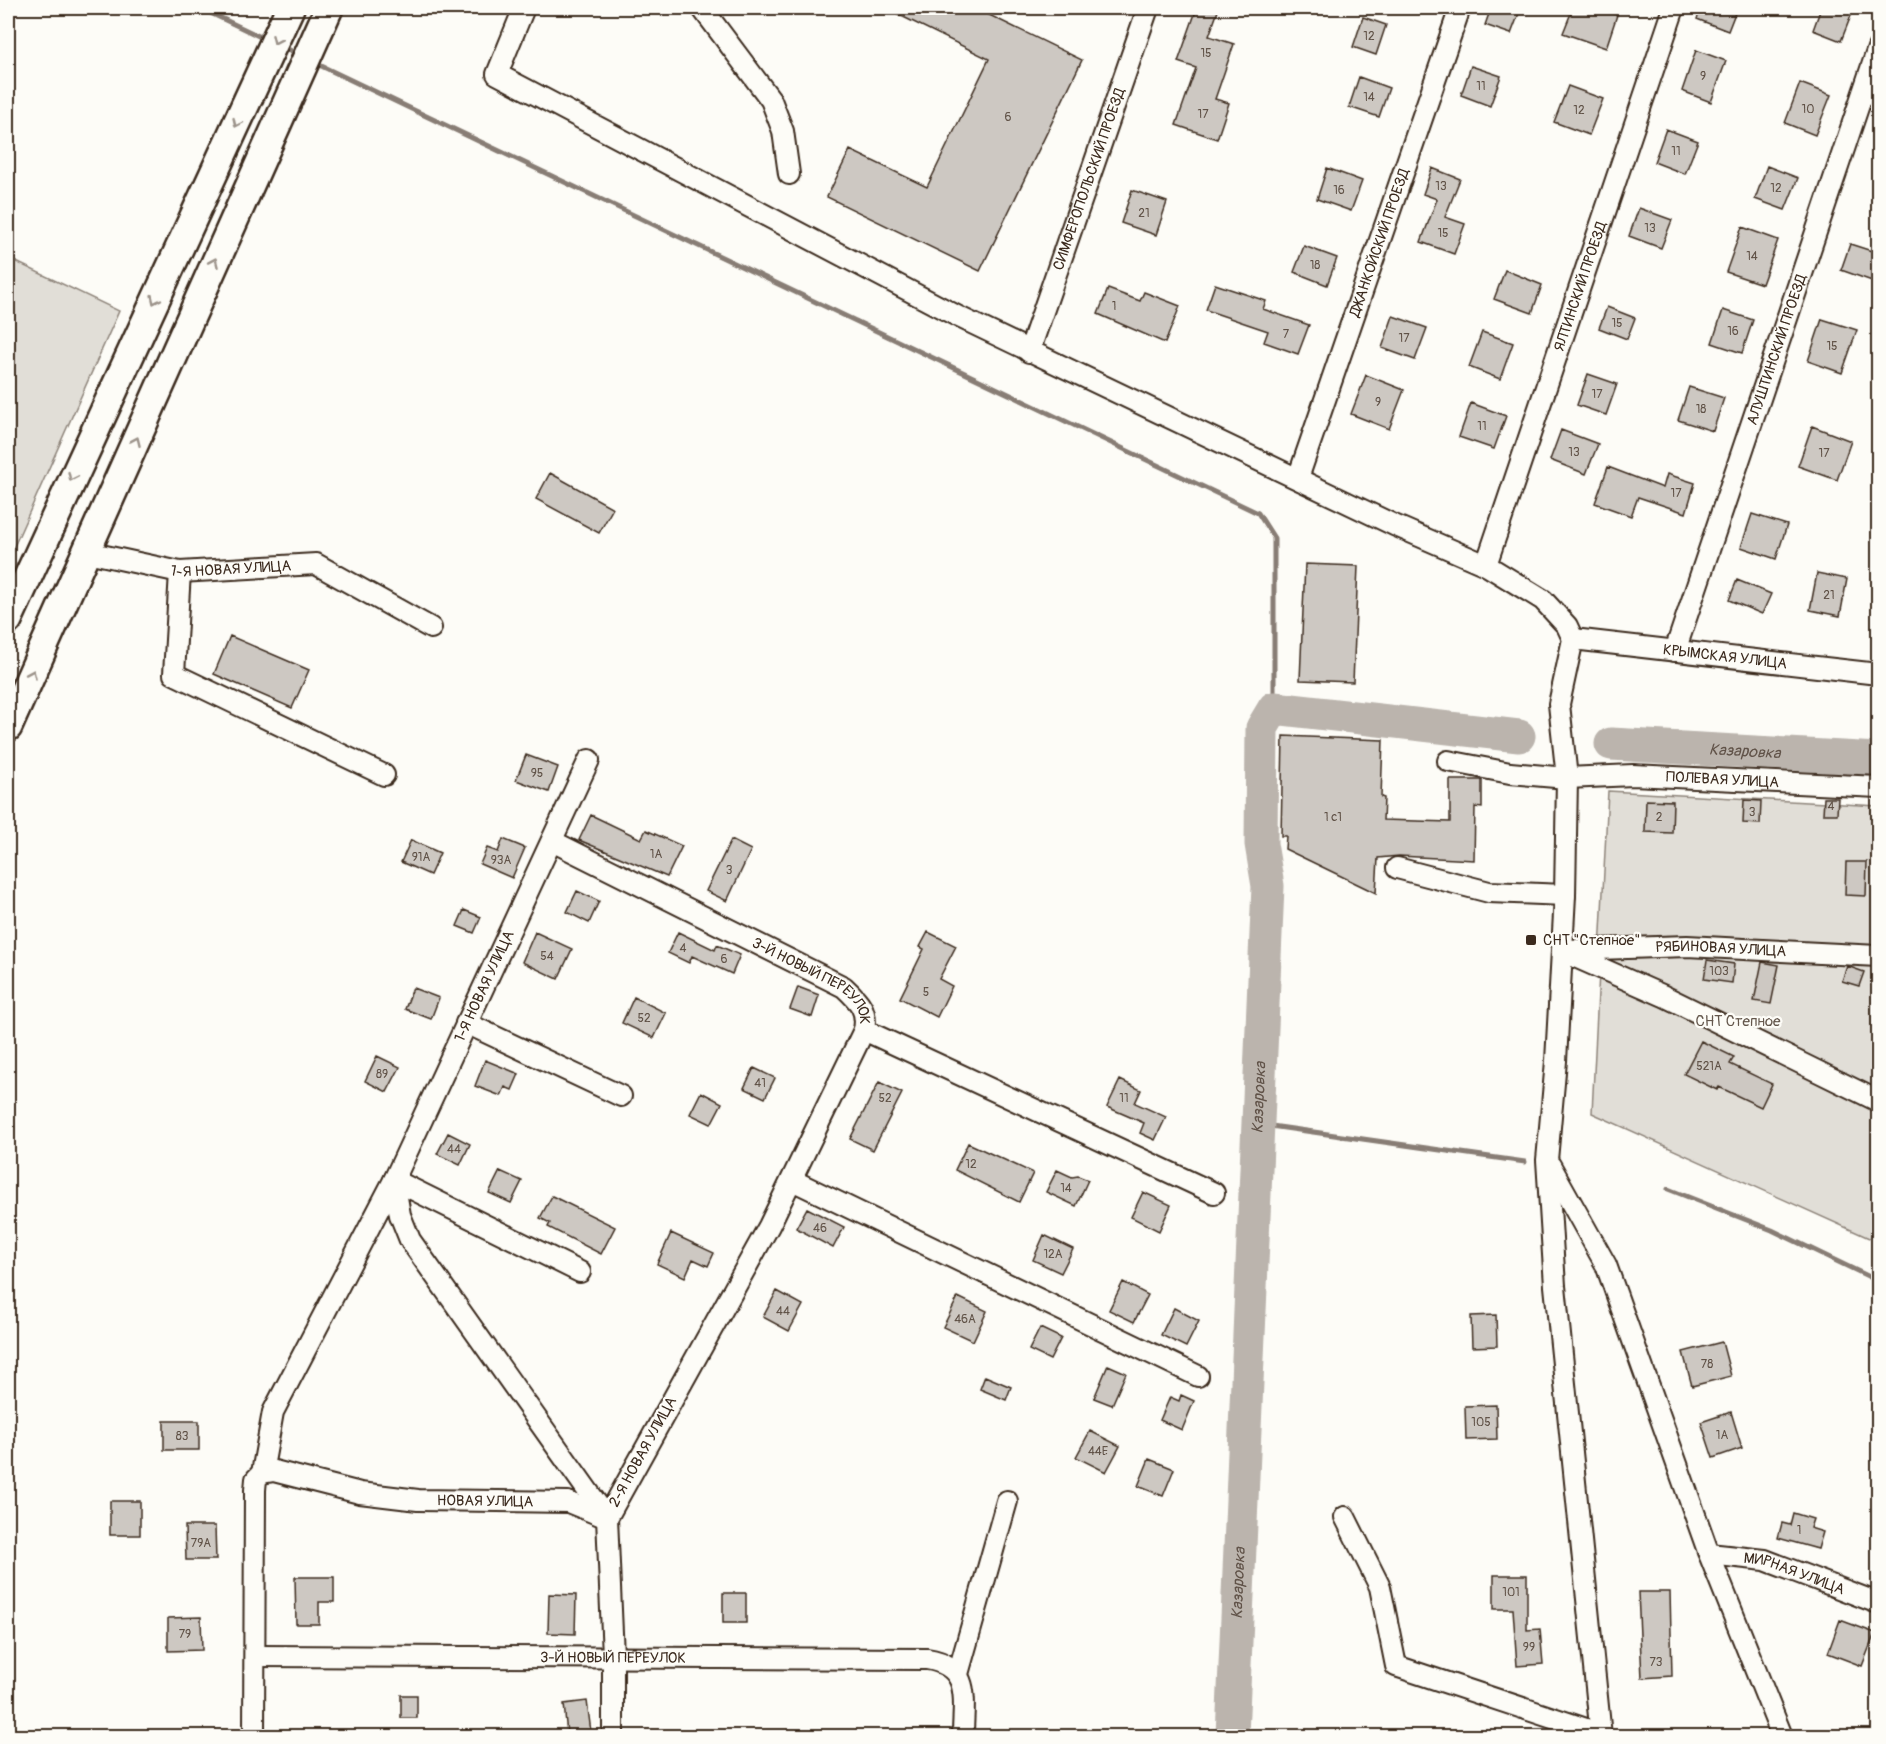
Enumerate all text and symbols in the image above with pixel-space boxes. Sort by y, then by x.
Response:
house number: 12 [1363,29,1375,44]
one-way arrow [271,33,283,44]
house number: 15 [1200,46,1212,61]
house number: 9 [1700,69,1706,84]
house number: 11 [1476,79,1486,94]
street label: СИМФЕРОПОЛЬСКИЙ ПРОЕЗД [1049,84,1129,273]
house number: 14 [1363,90,1375,105]
house number: 10 [1802,102,1814,117]
house number: 12 [1573,103,1585,118]
house number: 17 [1197,107,1209,122]
house number: 6 [1005,110,1012,125]
one-way arrow [233,117,245,128]
house number: 11 [1671,144,1681,159]
street label: ДЖАНКОЙСКИЙ ПРОЕЗД [1344,165,1414,320]
house number: 13 [1435,179,1447,194]
house number: 12 [1770,181,1782,196]
house number: 16 [1333,183,1345,198]
house number: 21 [1138,206,1150,221]
street label: ЯЛТИНСКИЙ ПРОЕЗД [1549,218,1611,354]
house number: 13 [1644,221,1656,236]
house number: 15 [1437,226,1449,241]
house number: 14 [1746,249,1758,264]
one-way arrow [207,257,219,268]
house number: 18 [1310,258,1320,273]
street label: АЛУШТИНСКИЙ ПРОЕЗД [1742,271,1811,428]
one-way arrow [150,293,162,304]
house number: 1 [1112,299,1116,314]
house number: 15 [1611,316,1623,331]
house number: 16 [1727,324,1739,339]
house number: 7 [1283,327,1290,342]
house number: 17 [1398,331,1410,346]
house number: 15 [1826,339,1838,354]
house number: 17 [1591,387,1603,402]
house number: 9 [1375,395,1381,410]
house number: 18 [1696,402,1706,417]
house number: 11 [1477,419,1487,434]
one-way arrow [128,436,140,447]
house number: 13 [1568,445,1580,460]
house number: 17 [1818,446,1830,461]
one-way arrow [68,470,80,481]
house number: 17 [1670,486,1682,501]
street label: 1-Я НОВАЯ УЛИЦА [169,556,292,582]
house number: 21 [1823,588,1835,603]
street label: КРЫМСКАЯ УЛИЦА [1662,640,1788,673]
one-way arrow [24,669,36,680]
water label: Казаровка [1708,740,1783,764]
house number: 95 [531,766,543,781]
street label: ПОЛЕВАЯ УЛИЦА [1666,767,1780,792]
house number: 4 [1828,799,1835,814]
house number: 3 [1749,805,1756,820]
house number: 1 с1 [1324,810,1342,825]
house number: 2 [1656,810,1663,825]
house number: 1А [650,847,662,862]
house number: 91А [412,850,431,865]
house number: 93А [491,853,512,868]
house number: 3 [726,863,733,878]
street label: 1-Я НОВАЯ УЛИЦА [450,927,518,1045]
place label: СНТ "Степное" [1543,931,1640,950]
street label: 3-Й НОВЫЙ ПЕРЕУЛОК [749,933,875,1025]
marker: СНТ "Степное" [1524,933,1538,947]
street label: РЯБИНОВАЯ УЛИЦА [1655,936,1787,961]
house number: 4 [680,941,687,956]
house number: 54 [540,949,554,964]
house number: 6 [721,952,728,967]
house number: 103 [1709,964,1729,979]
house number: 5 [923,985,929,1000]
house number: 52 [637,1011,651,1026]
park label: СНТ Степное [1695,1012,1781,1031]
house number: 521А [1696,1059,1722,1074]
water label: Казаровка [1248,1060,1271,1134]
house number: 89 [376,1067,388,1082]
house number: 41 [754,1076,766,1091]
house number: 52 [878,1091,892,1106]
house number: 11 [1119,1091,1129,1106]
house number: 44 [447,1142,461,1157]
house number: 12 [965,1157,977,1172]
house number: 14 [1060,1181,1072,1196]
house number: 46 [813,1221,827,1236]
house number: 12А [1043,1247,1063,1262]
house number: 44 [776,1304,790,1319]
house number: 46А [954,1312,976,1327]
house number: 78 [1701,1357,1713,1372]
street label: 2-Я НОВАЯ УЛИЦА [605,1393,681,1511]
house number: 105 [1471,1415,1491,1430]
house number: 1А [1716,1428,1728,1443]
house number: 83 [176,1429,189,1444]
house number: 44Е [1088,1444,1108,1459]
street label: НОВАЯ УЛИЦА [437,1491,534,1511]
house number: 1 [1797,1523,1801,1538]
house number: 79А [191,1536,211,1551]
water label: Казаровка [1227,1545,1250,1619]
street label: МИРНАЯ УЛИЦА [1743,1548,1848,1599]
house number: 101 [1502,1585,1520,1600]
house number: 79 [179,1627,191,1642]
house number: 99 [1523,1640,1535,1655]
street label: 3-Й НОВЫЙ ПЕРЕУЛОК [540,1648,686,1667]
house number: 73 [1649,1655,1663,1670]

